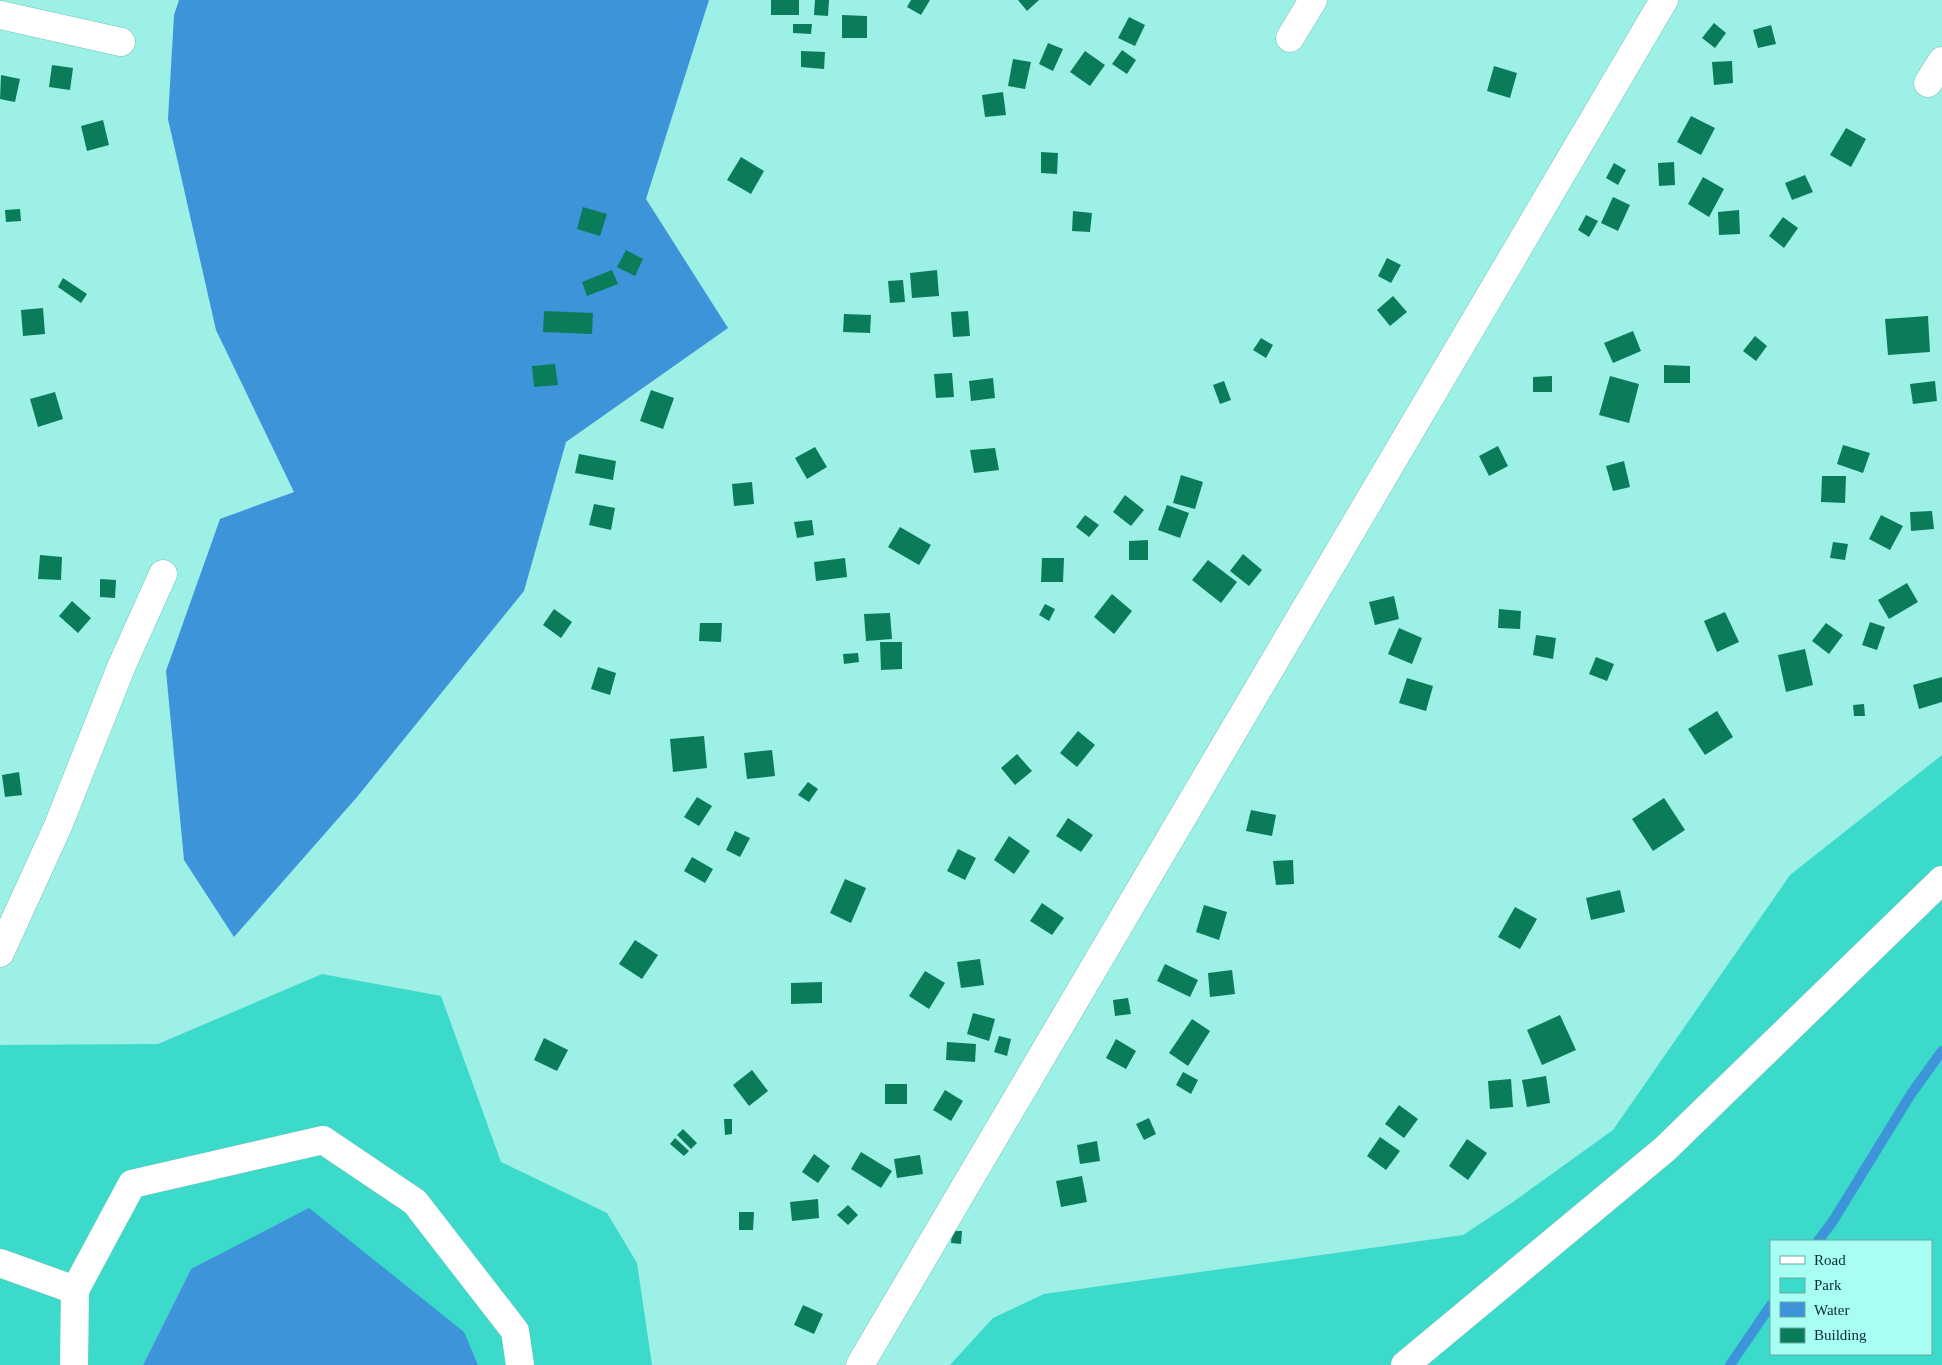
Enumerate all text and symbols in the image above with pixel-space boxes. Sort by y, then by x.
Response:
legend [1770,1240,1932,1355]
text: Road [1814,1252,1846,1268]
text: Park [1814,1277,1842,1293]
text: Water [1814,1302,1849,1318]
text: Building [1814,1327,1867,1343]

